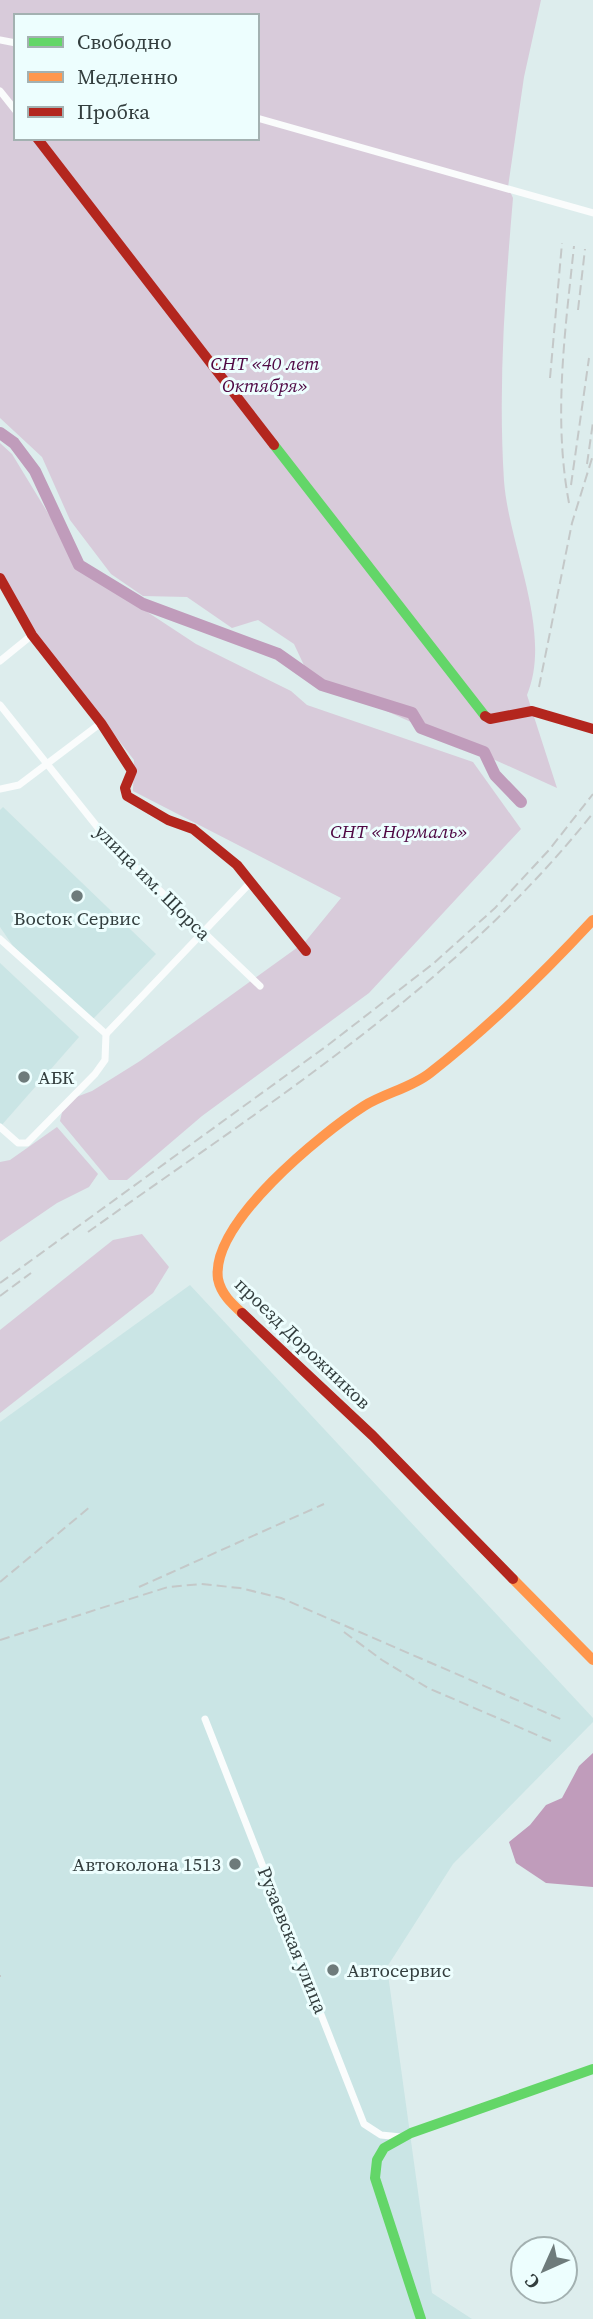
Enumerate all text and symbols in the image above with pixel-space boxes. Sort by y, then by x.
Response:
legend [14,14,259,140]
text: Свободно [77,27,172,56]
text: Медленно [77,62,178,91]
text: Пробка [77,97,150,126]
park label: СНТ «40 лет Октября» [210,350,320,398]
street label: улица им. Щорса [89,818,217,946]
park label: СНТ «Нормаль» [330,818,468,844]
marker: Восtок Сервис [69,888,85,904]
place label: Восtок Сервис [14,905,140,931]
place label: АБК [38,1064,75,1090]
marker: АБК [16,1069,32,1085]
street label: проезд Дорожников [229,1271,377,1415]
place label: Автоколона 1513 [73,1851,221,1877]
marker: Автоколона 1513 [227,1856,243,1872]
street label: Рузаевская улица [252,1863,334,2017]
place label: Автосервис [347,1957,451,1983]
marker: Автосервис [325,1962,341,1978]
north arrow [509,2235,579,2305]
text: С [518,2269,545,2295]

